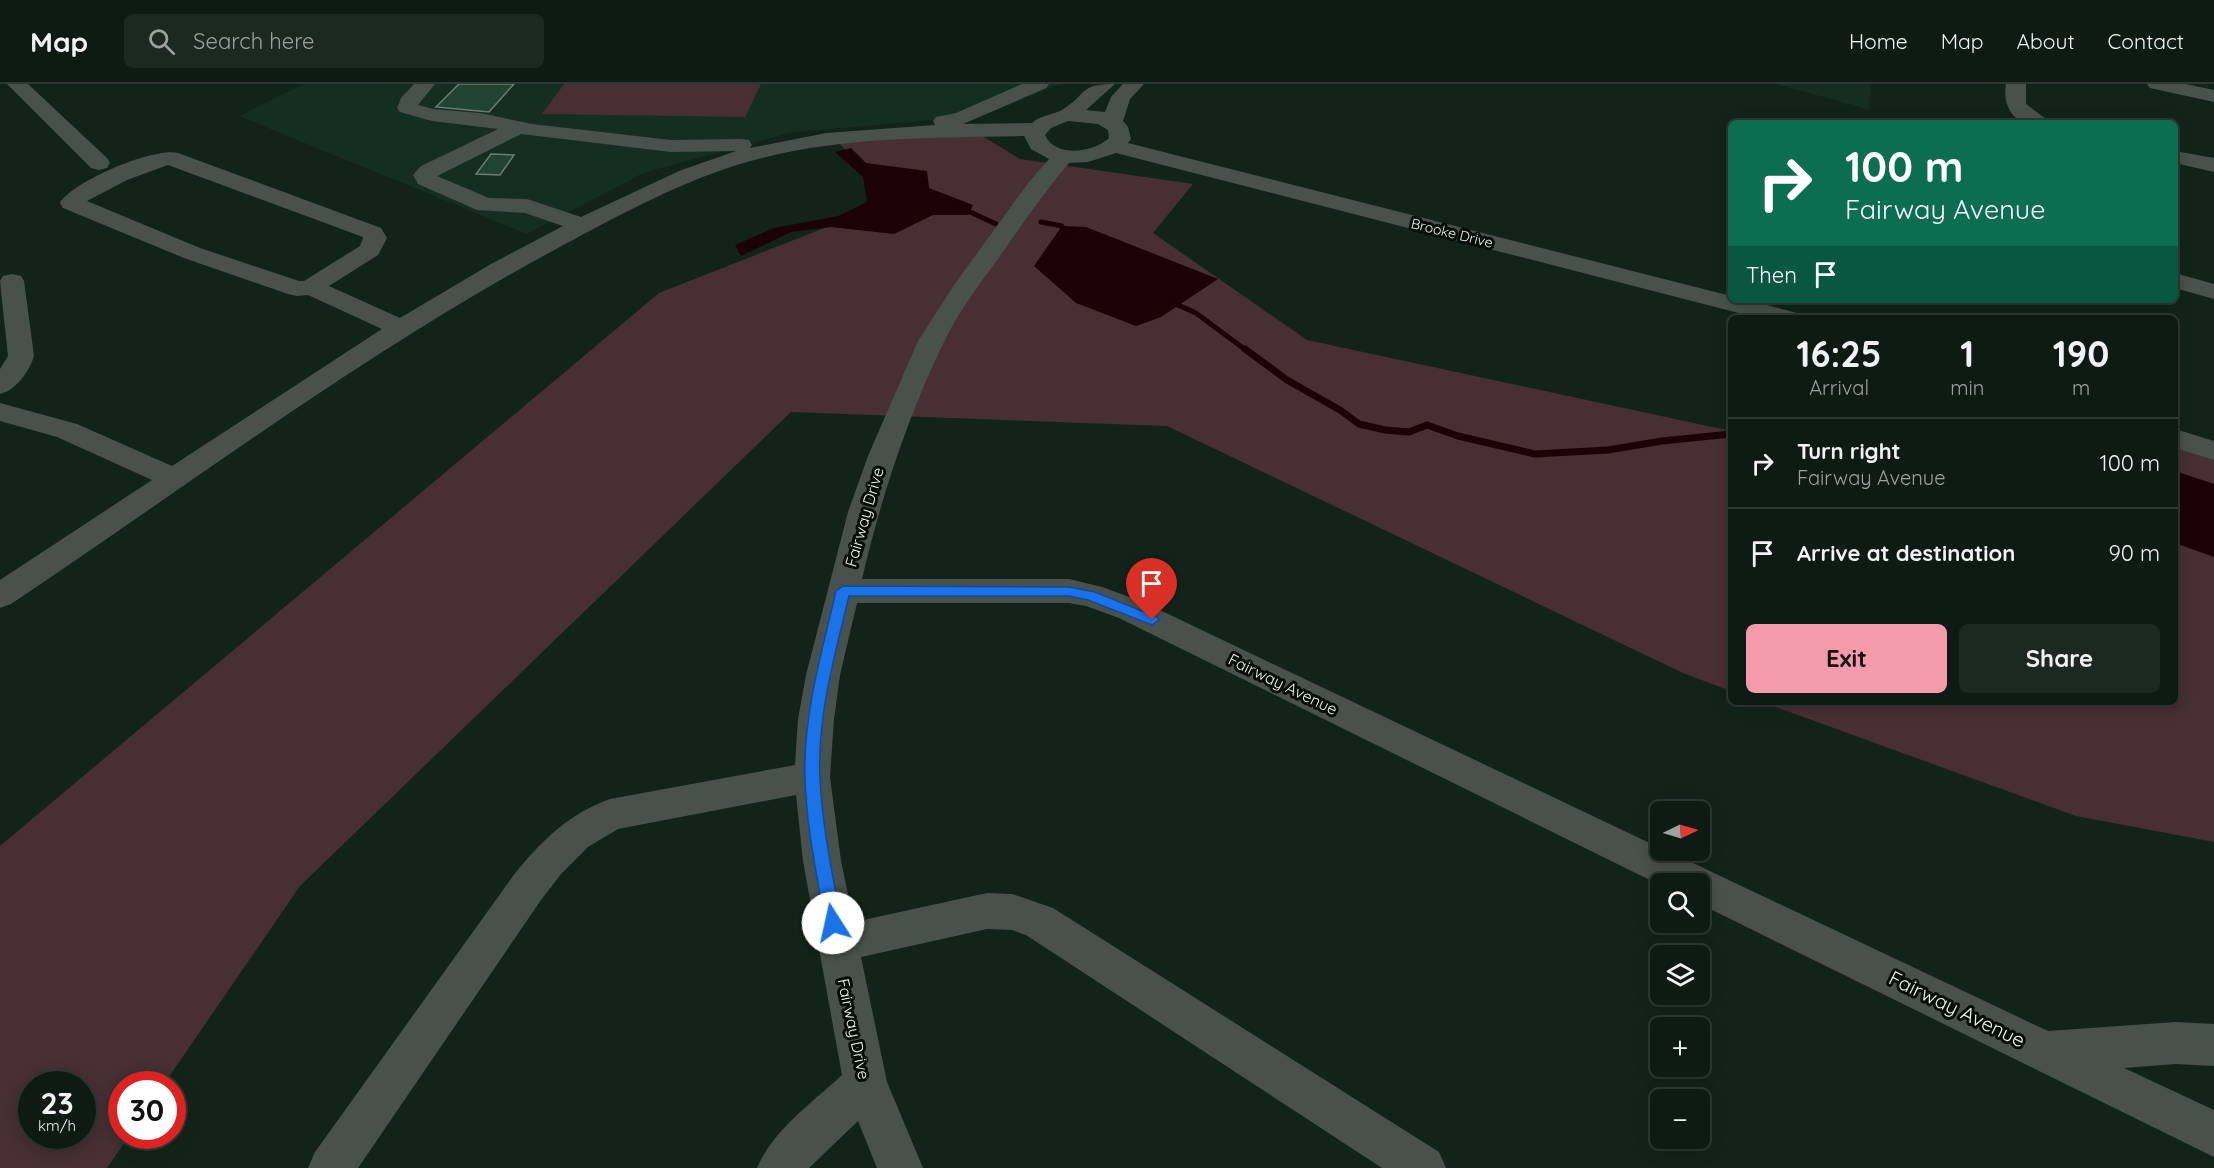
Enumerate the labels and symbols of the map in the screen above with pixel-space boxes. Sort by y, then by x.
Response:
street label: Brooke Drive [1409,214,1495,252]
street label: Fairway Drive [840,465,888,569]
pin [1126,558,1177,620]
street label: Fairway Avenue [1225,649,1341,719]
north arrow [1650,801,1710,861]
position arrow [801,891,865,955]
street label: Fairway Avenue [1885,965,2029,1052]
street label: Fairway Drive [834,977,874,1081]
speed limit sign: 30 [108,1071,186,1149]

